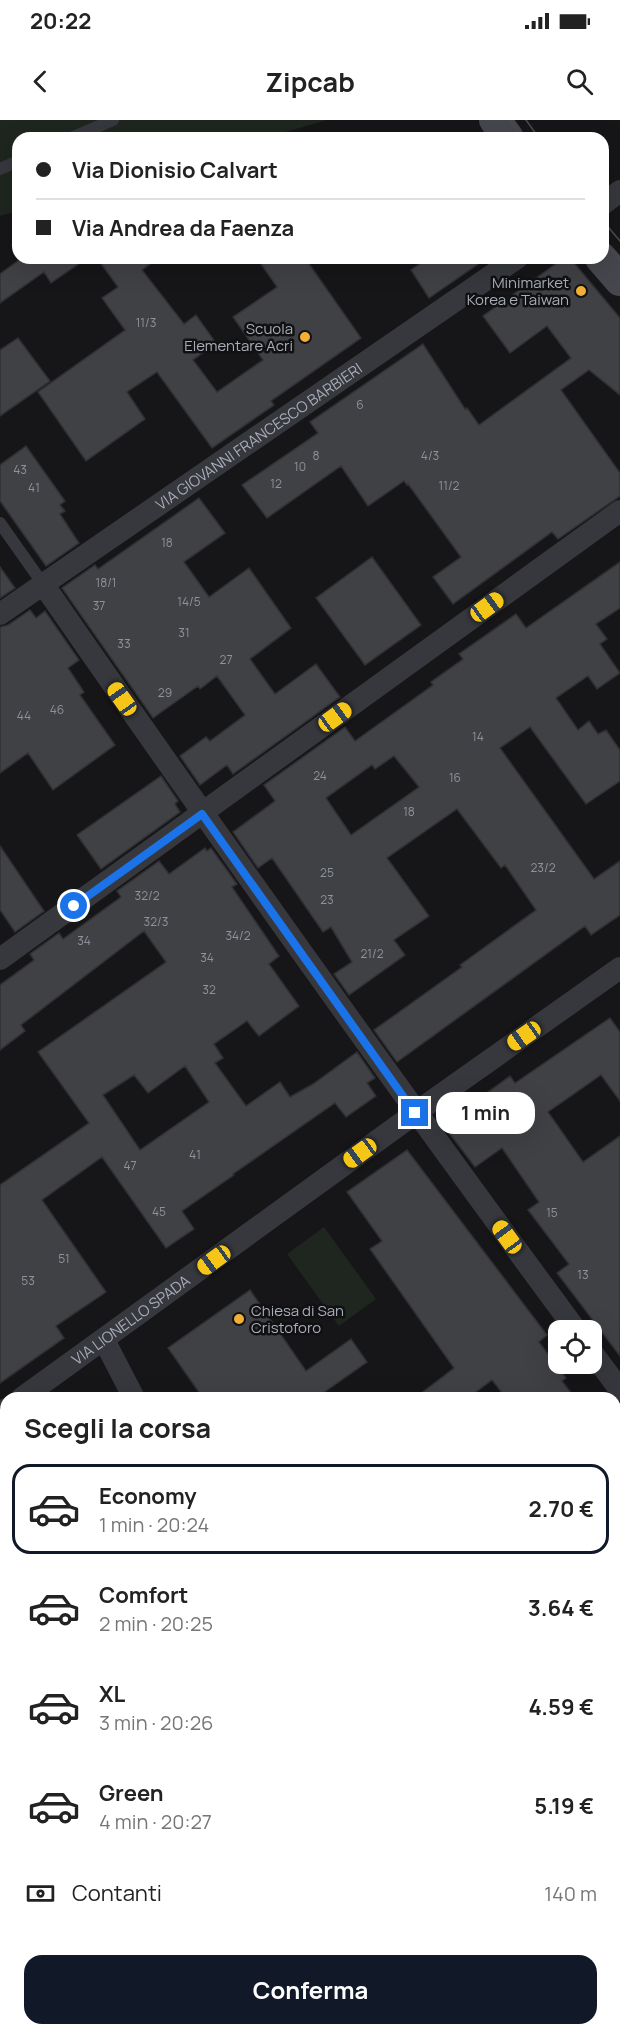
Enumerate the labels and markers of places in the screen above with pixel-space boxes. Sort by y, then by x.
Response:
place label: Minimarket Korea e Taiwan [467,272,569,310]
marker: Minimarket Korea e Taiwan [574,284,588,298]
place label: Scuola Elementare Acri [184,318,293,356]
marker: Scuola Elementare Acri [298,330,312,344]
place label: Chiesa di San Cristoforo [251,1300,344,1338]
marker: Chiesa di San Cristoforo [232,1312,246,1326]

